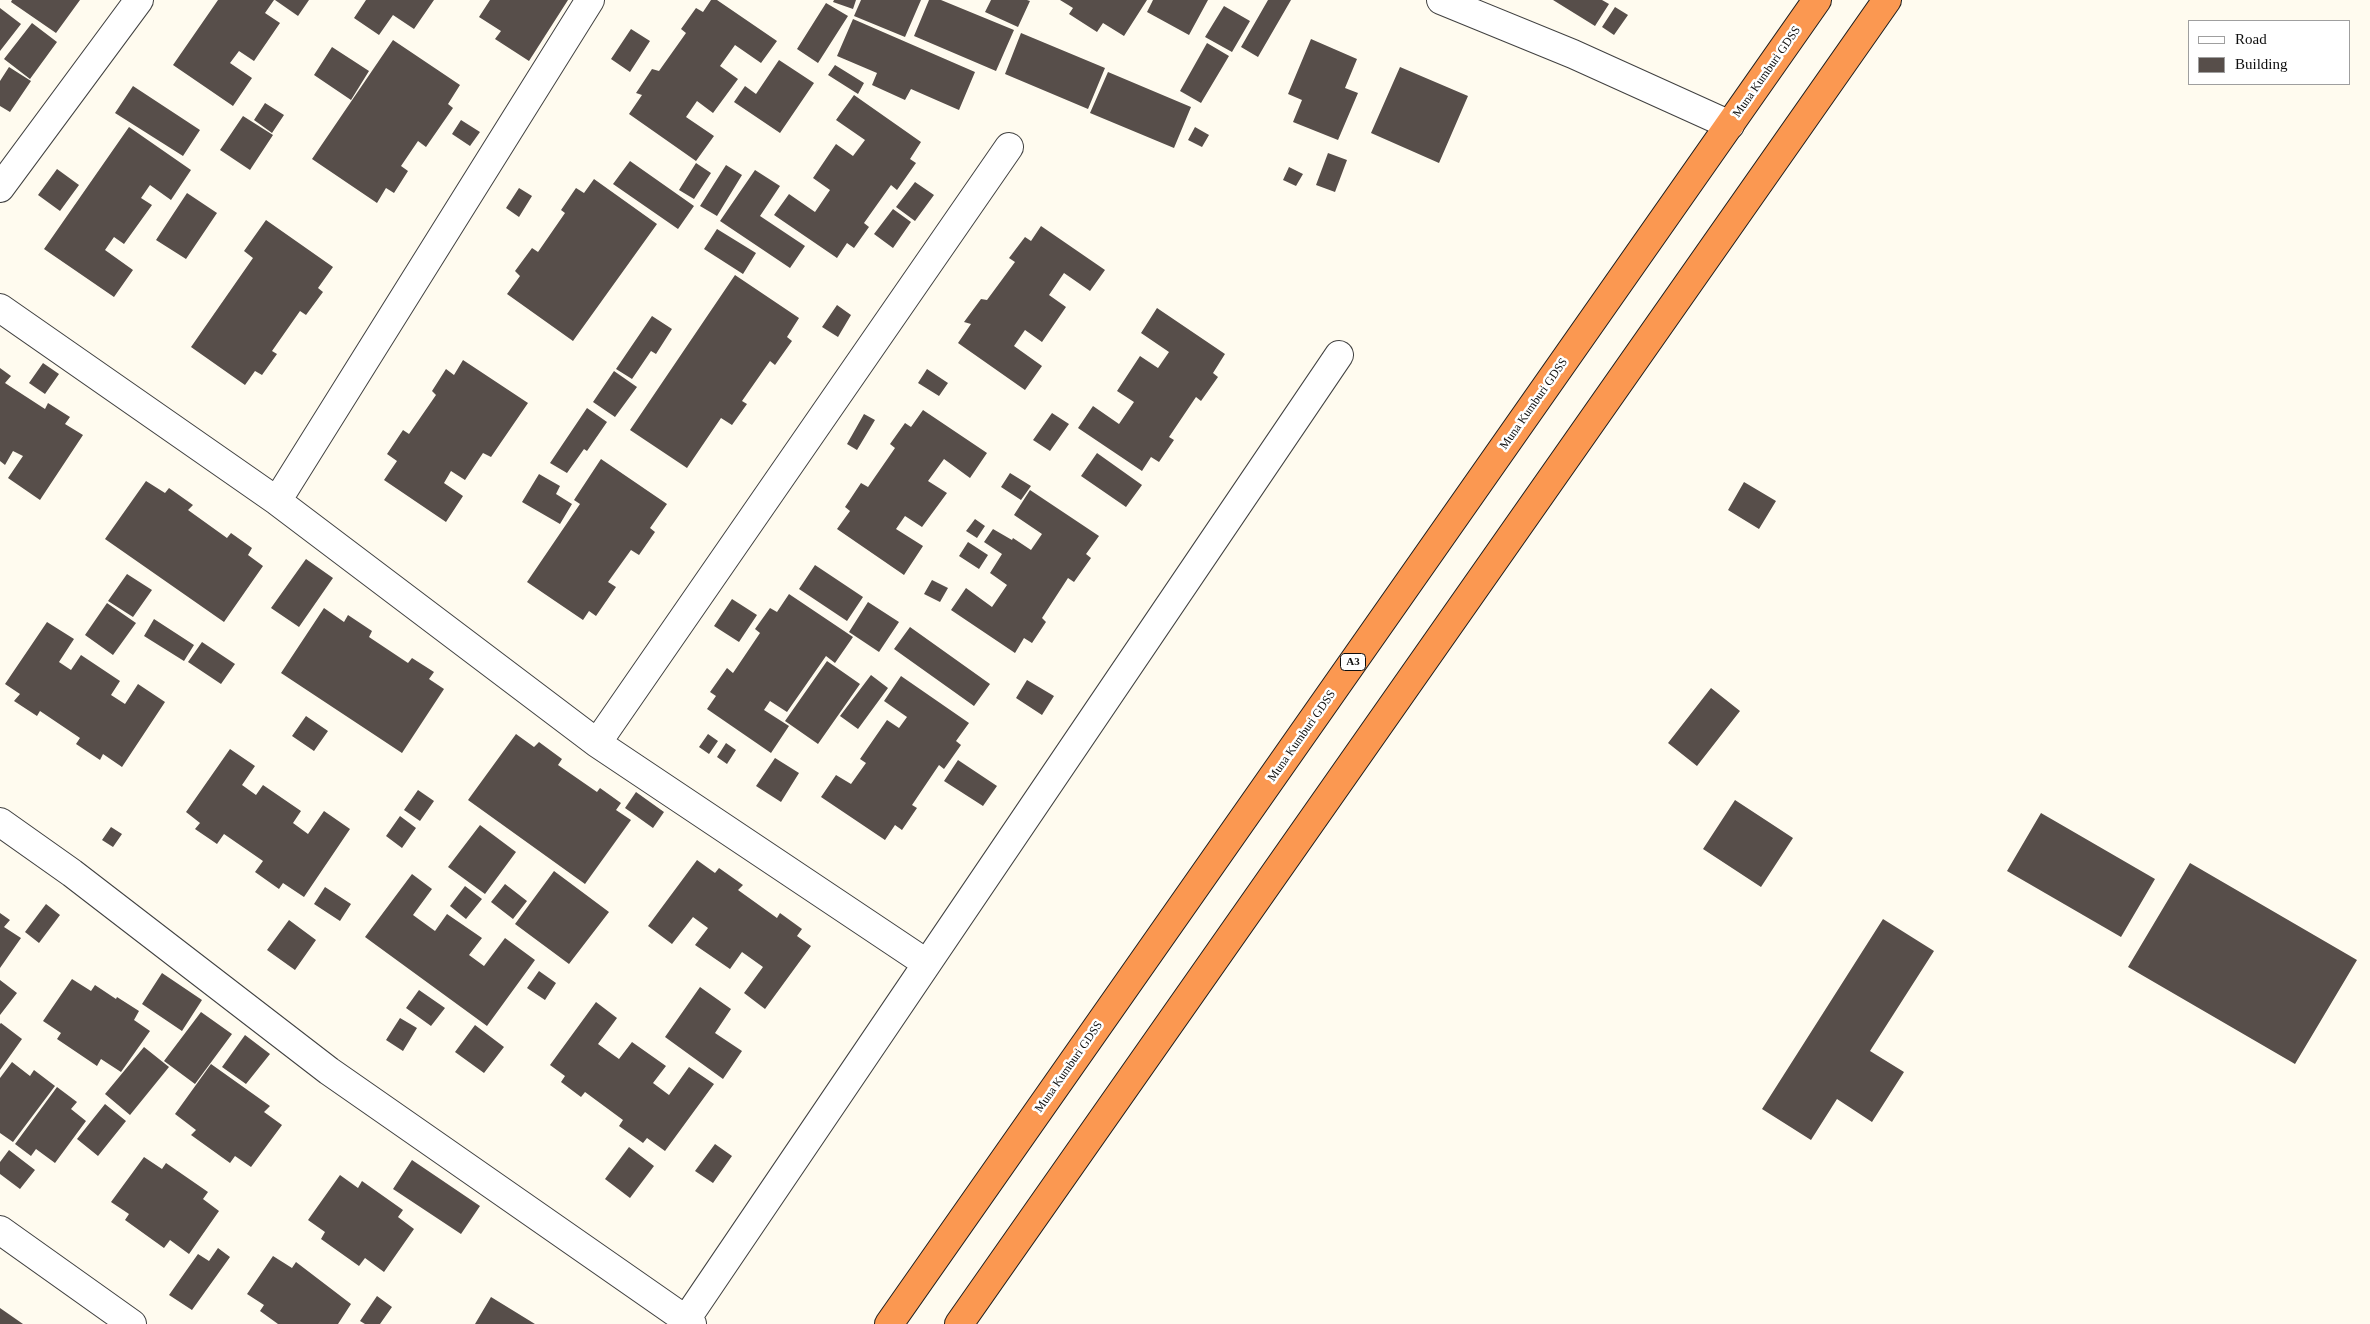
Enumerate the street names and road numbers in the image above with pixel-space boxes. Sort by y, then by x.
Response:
street label: Muna Kumburi GDSS [1730,24,1804,120]
street label: Muna Kumburi GDSS [1497,356,1571,452]
road number: A3 [1340,654,1366,670]
street label: Muna Kumburi GDSS [1265,688,1339,784]
street label: Muna Kumburi GDSS [1032,1019,1106,1115]

